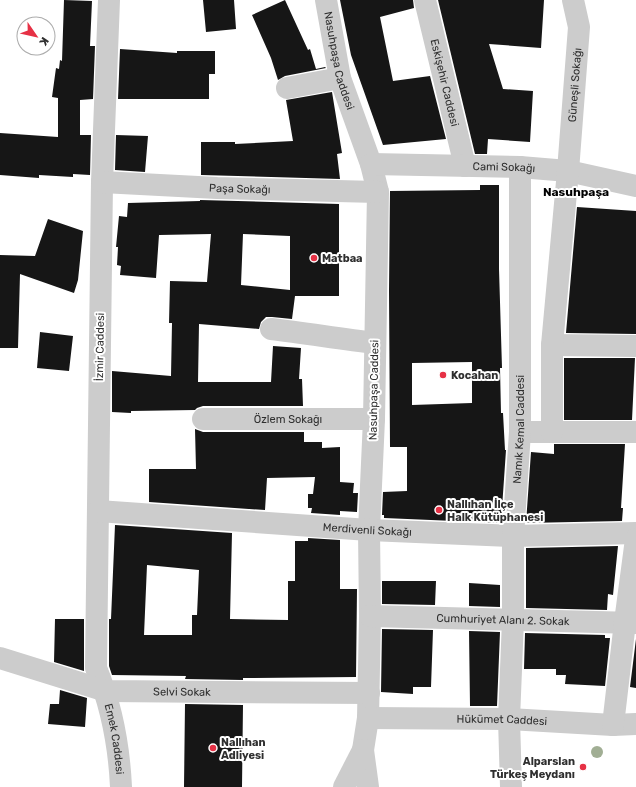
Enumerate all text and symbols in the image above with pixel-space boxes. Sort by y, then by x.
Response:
street label: Nasuhpaşa Caddesi [322,10,357,111]
north arrow [16,16,56,56]
text: K [36,35,51,49]
street label: Eskişehir Caddesi [428,38,462,128]
street label: Güneşli Sokağı [565,47,584,123]
street label: Cami Sokağı [473,160,536,175]
street label: Paşa Sokağı [209,181,271,196]
district label: Nasuhpaşa [543,185,609,199]
place label: Matbaa [322,252,363,265]
marker: Matbaa [309,253,319,263]
street label: İzmir Caddesi [92,313,107,381]
street label: Nasuhpaşa Caddesi [367,340,381,440]
place label: Kocahan [451,369,498,382]
marker: Kocahan [438,370,448,380]
street label: Namık Kemal Caddesi [510,375,527,484]
street label: Özlem Sokağı [254,413,322,426]
place label: Nallıhan İlçe Halk Kütüphanesi [447,498,543,524]
marker: Nallıhan İlçe Halk Kütüphanesi [434,505,444,515]
street label: Merdivenli Sokağı [322,520,412,538]
street label: Cumhuriyet Alanı 2. Sokak [436,611,570,628]
street label: Selvi Sokak [153,685,211,698]
street label: Emek Caddesi [102,702,127,775]
street label: Hükümet Caddesi [457,712,548,728]
place label: Nallıhan Adliyesi [221,736,266,762]
marker: Nallıhan Adliyesi [208,743,218,753]
place label: Alparslan Türkeş Meydanı [490,755,575,781]
marker: Alparslan Türkeş Meydanı [578,762,588,772]

